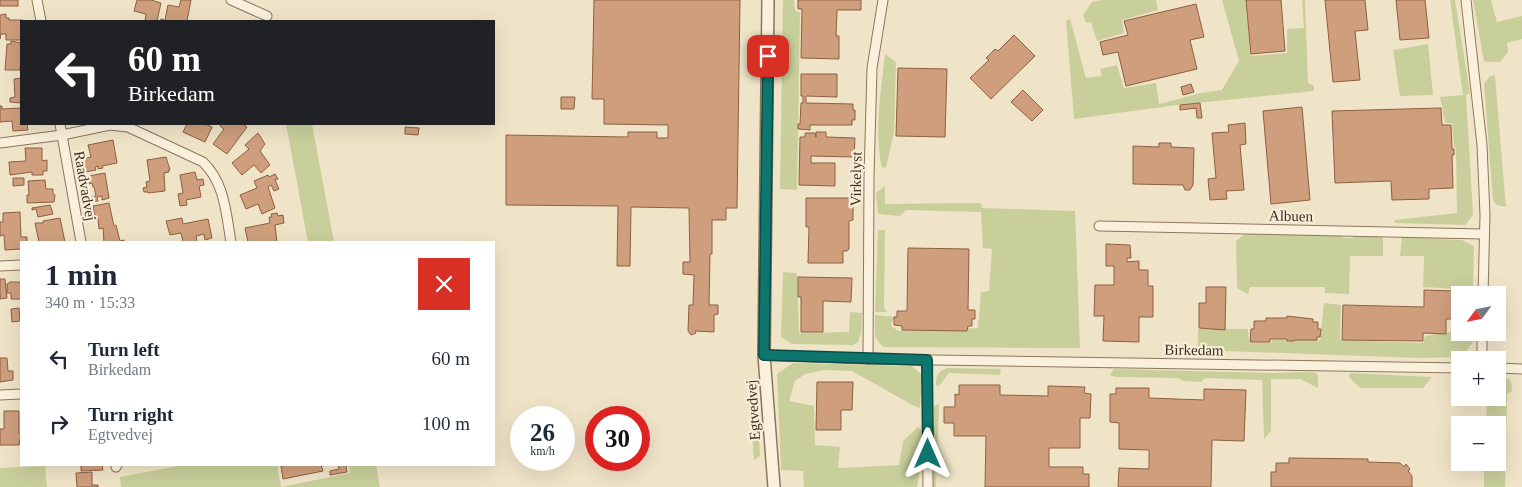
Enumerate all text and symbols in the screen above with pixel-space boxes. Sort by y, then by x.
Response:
pin [747,35,789,77]
icon: left [45,40,110,105]
text: 60 m [128,40,201,79]
icon: arrive [754,42,782,70]
text: Birkedam [128,81,215,106]
street label: Raadvadvej [71,150,99,222]
street label: Virkelyst [848,151,864,207]
street label: Albuen [1269,208,1314,224]
text: 1 min [45,258,118,291]
button: close [418,258,470,310]
north arrow [1451,286,1506,341]
map controls [1451,286,1506,471]
text: 340 m · 15:33 [45,294,135,311]
text: Turn left [88,339,160,360]
street label: Birkedam [1164,341,1224,359]
icon: left [45,345,73,373]
text: 60 m [431,348,470,369]
button: + [1451,351,1506,406]
text: Birkedam [88,361,151,378]
street label: Egtvedvej [743,379,763,441]
text: Turn right [88,404,173,425]
speed limit sign: 30 [585,406,650,471]
icon: right [45,410,73,438]
text: 100 m [422,413,470,434]
button: − [1451,416,1506,471]
text: 26 [530,419,555,446]
text: Egtvedvej [88,426,153,443]
position arrow [901,427,953,479]
text: km/h [530,444,555,458]

